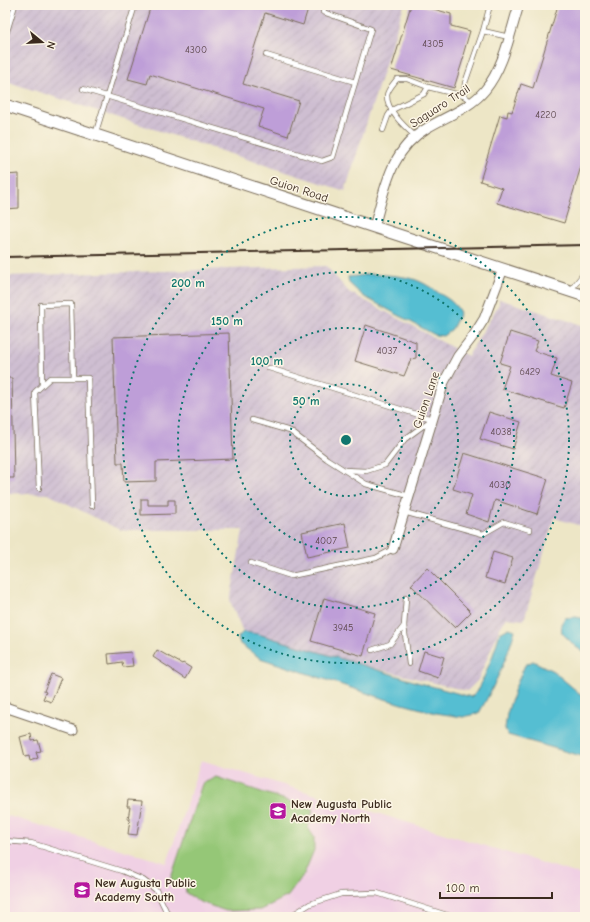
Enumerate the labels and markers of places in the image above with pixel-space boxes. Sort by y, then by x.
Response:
centre of rings [339,433,353,447]
place label: New Augusta Public Academy North [291,797,392,825]
school or university icon: New Augusta Public Academy North [268,801,288,821]
place label: New Augusta Public Academy South [95,876,196,904]
school or university icon: New Augusta Public Academy South [72,880,92,900]

